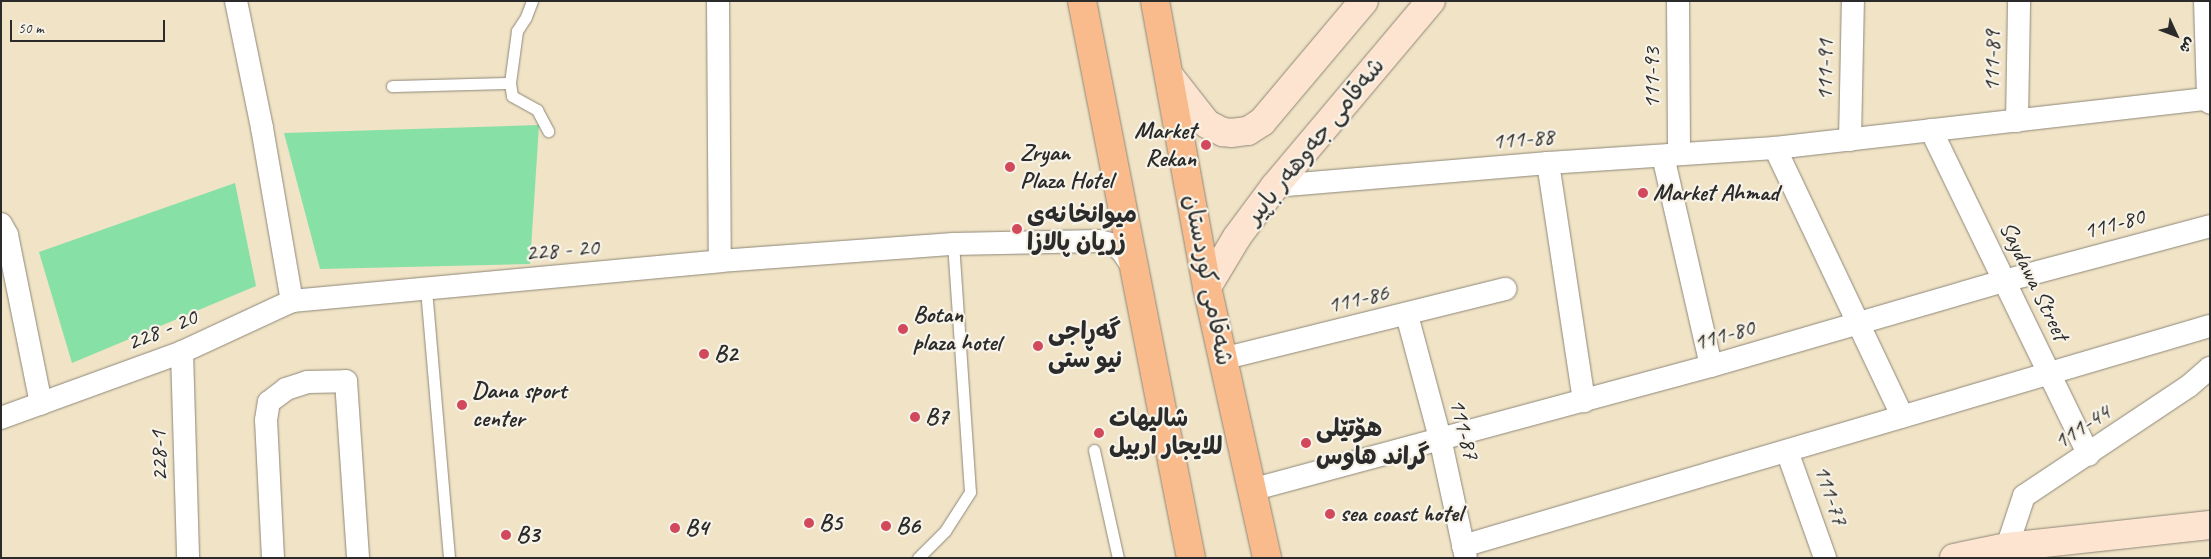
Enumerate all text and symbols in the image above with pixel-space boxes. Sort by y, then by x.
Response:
scale bar [12,10,168,42]
north arrow [2151,10,2201,60]
text: 50 m [18,19,44,38]
street label: 111-89 [1977,30,2007,92]
text: ش [2176,34,2199,57]
street label: 111-91 [1810,39,1840,101]
street label: 111-93 [1638,47,1666,109]
street label: شەقامی جەوهەر باپیر [1239,52,1391,230]
place label: Market Rekan [1134,117,1196,173]
street label: 111-88 [1491,122,1555,156]
place label: Zryan Plaza Hotel [1020,139,1112,195]
marker: Market Rekan [1200,139,1212,151]
marker: Zryan Plaza Hotel [1004,161,1016,173]
place label: Market Ahmad [1653,179,1779,207]
marker: Market Ahmad [1637,187,1649,199]
street label: شەقامی کوردستان [1177,192,1239,368]
place label: میوانخانەی زریان پالازا [1027,201,1137,257]
street label: 111-80 [2080,202,2148,246]
street label: Saydawa Street [1993,217,2075,345]
marker: میوانخانەی زریان پالازا [1011,223,1023,235]
street label: 228 - 20 [524,232,600,268]
street label: 111-86 [1325,278,1391,320]
place label: Botan plaza hotel [913,301,1001,357]
street label: 228 - 20 [123,303,201,357]
street label: 111-80 [1690,313,1758,357]
place label: گەڕاجی نیو ستی [1048,318,1122,374]
marker: Botan plaza hotel [897,323,909,335]
place label: B2 [714,340,737,368]
marker: گەڕاجی نیو ستی [1032,340,1044,352]
marker: B2 [698,348,710,360]
place label: Dana sport center [472,377,566,433]
street label: 111-87 [1443,396,1485,462]
street label: 111-44 [2048,398,2116,456]
marker: Dana sport center [456,399,468,411]
place label: B7 [925,403,948,431]
place label: شاليهات للايجار اربيل [1109,405,1223,461]
marker: B7 [909,411,921,423]
place label: هۆتێلی گراند هاوس [1316,415,1429,471]
marker: شاليهات للايجار اربيل [1093,427,1105,439]
street label: 228-1 [144,430,174,482]
marker: هۆتێلی گراند هاوس [1300,437,1312,449]
street label: 111-77 [1807,461,1855,529]
place label: sea coast hotel [1340,500,1462,528]
marker: sea coast hotel [1324,508,1336,520]
place label: B5 [819,509,842,537]
place label: B6 [896,512,920,540]
place label: B4 [685,514,708,542]
marker: B5 [803,517,815,529]
marker: B6 [880,520,892,532]
place label: B3 [516,521,539,549]
marker: B4 [669,522,681,534]
marker: B3 [500,529,512,541]

